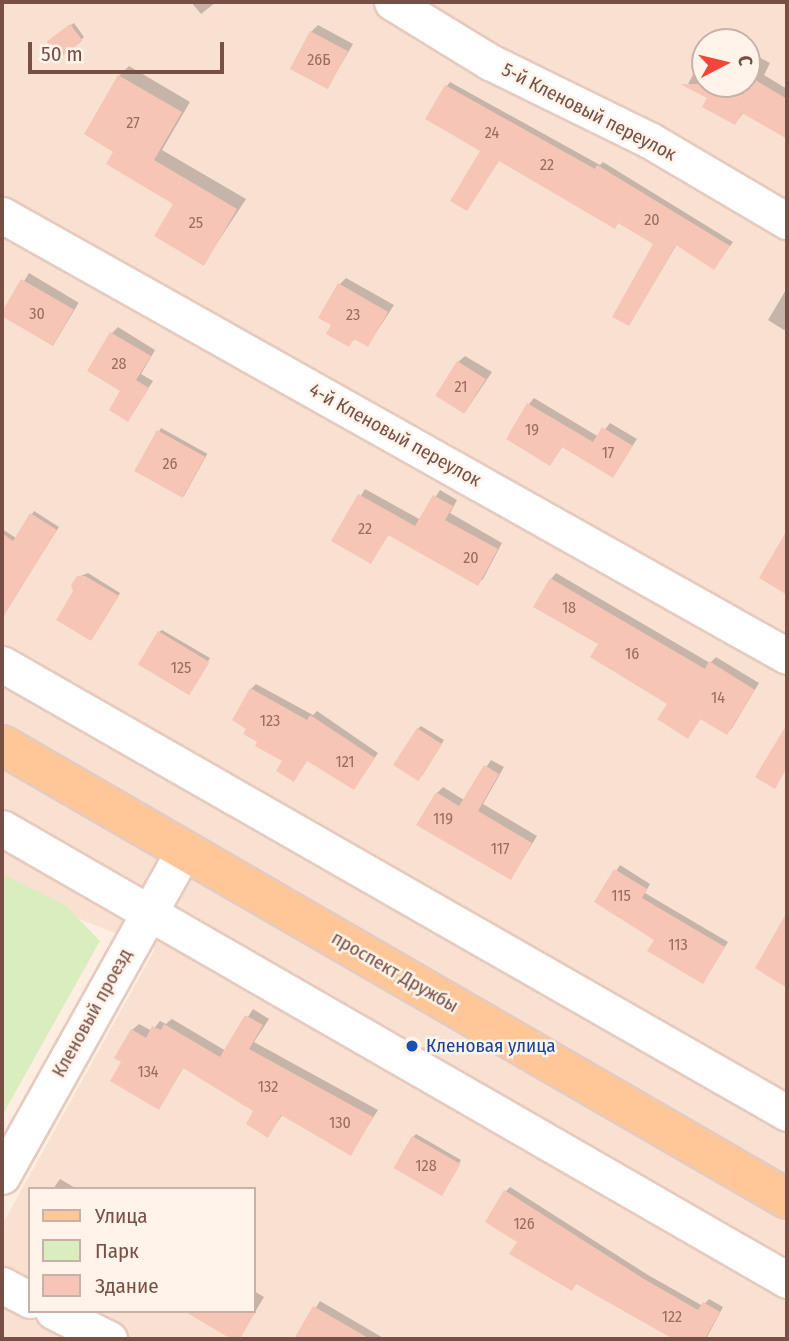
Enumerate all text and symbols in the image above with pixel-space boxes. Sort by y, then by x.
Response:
scale bar [32,28,228,72]
north arrow [691,28,761,98]
text: 50 m [41,41,83,67]
house number: 26Б [307,50,331,70]
text: С [733,54,757,67]
street label: 5-й Кленовый переулок [498,58,680,166]
house number: 27 [126,113,140,133]
house number: 24 [485,123,499,143]
house number: 22 [540,155,554,175]
house number: 20 [644,210,660,230]
house number: 25 [189,213,203,233]
house number: 30 [29,304,45,324]
house number: 23 [346,305,360,325]
house number: 28 [111,354,127,374]
house number: 21 [455,377,467,397]
street label: 4-й Кленовый переулок [305,378,485,492]
house number: 19 [525,420,539,440]
house number: 17 [602,443,614,463]
house number: 26 [163,454,177,474]
house number: 22 [358,519,372,539]
house number: 20 [463,548,479,568]
house number: 18 [562,598,576,618]
house number: 16 [625,644,639,664]
house number: 125 [171,658,191,678]
house number: 14 [711,688,725,708]
house number: 123 [260,711,280,731]
house number: 121 [335,752,355,772]
house number: 119 [433,809,453,829]
house number: 117 [491,839,509,859]
house number: 115 [611,886,631,906]
street label: проспект Дружбы [328,927,462,1017]
house number: 113 [668,935,688,955]
street label: Кленовый проезд [47,945,137,1081]
place label: Кленовая улица [426,1035,556,1057]
marker: Кленовая улица [404,1038,420,1054]
house number: 134 [137,1062,159,1082]
house number: 132 [258,1077,278,1097]
house number: 130 [329,1113,351,1133]
house number: 128 [415,1156,437,1176]
legend [28,1187,256,1313]
text: Улица [95,1203,148,1229]
house number: 126 [513,1214,535,1234]
text: Парк [95,1238,139,1264]
text: Здание [95,1273,159,1299]
house number: 122 [662,1307,682,1327]

